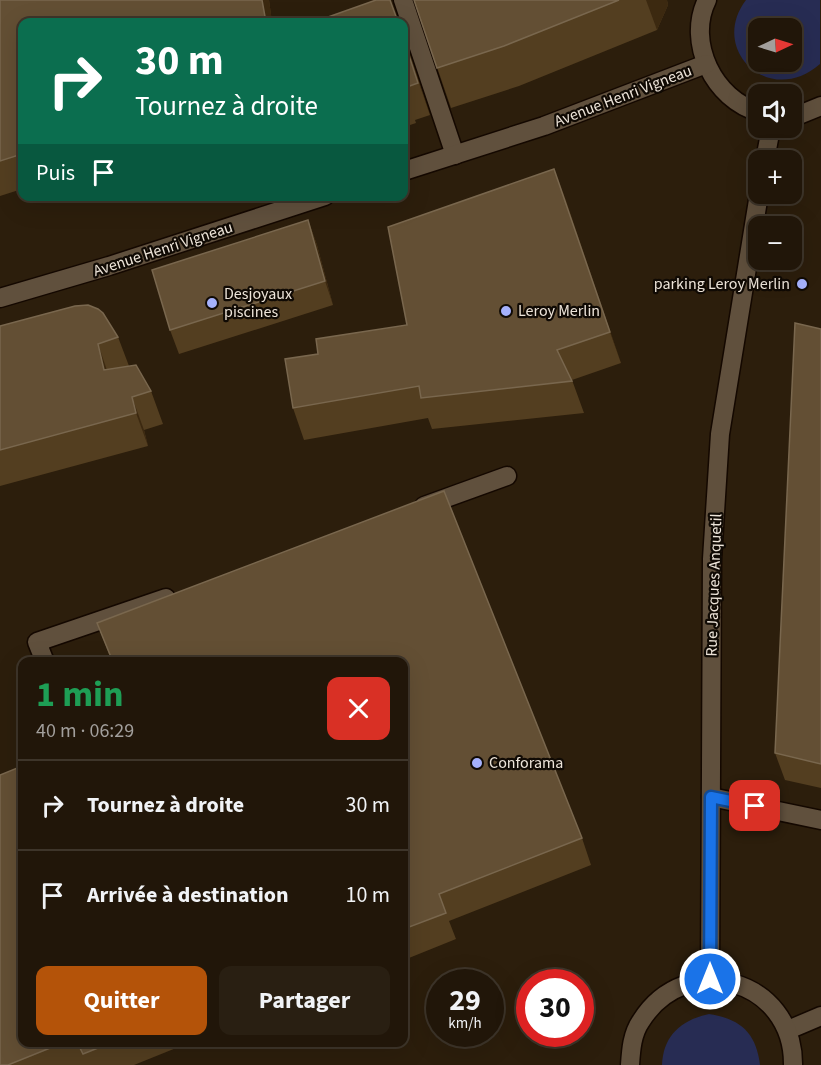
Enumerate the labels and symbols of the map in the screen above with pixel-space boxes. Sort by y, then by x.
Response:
north arrow [748,18,802,72]
street label: Avenue Henri Vigneau [551,60,695,132]
street label: Avenue Henri Vigneau [90,216,236,282]
place label: parking Leroy Merlin [654,273,790,295]
marker: parking Leroy Merlin [795,277,809,291]
place label: Desjoyaux piscines [224,283,292,323]
marker: Desjoyaux piscines [205,296,219,310]
place label: Leroy Merlin [518,300,600,322]
marker: Leroy Merlin [499,304,513,318]
street label: Rue Jacques Anquetil [701,513,727,657]
place label: Conforama [489,752,563,774]
marker: Conforama [470,756,484,770]
pin [729,780,780,831]
position arrow [678,947,742,1011]
speed limit sign: 30 [516,969,594,1047]

